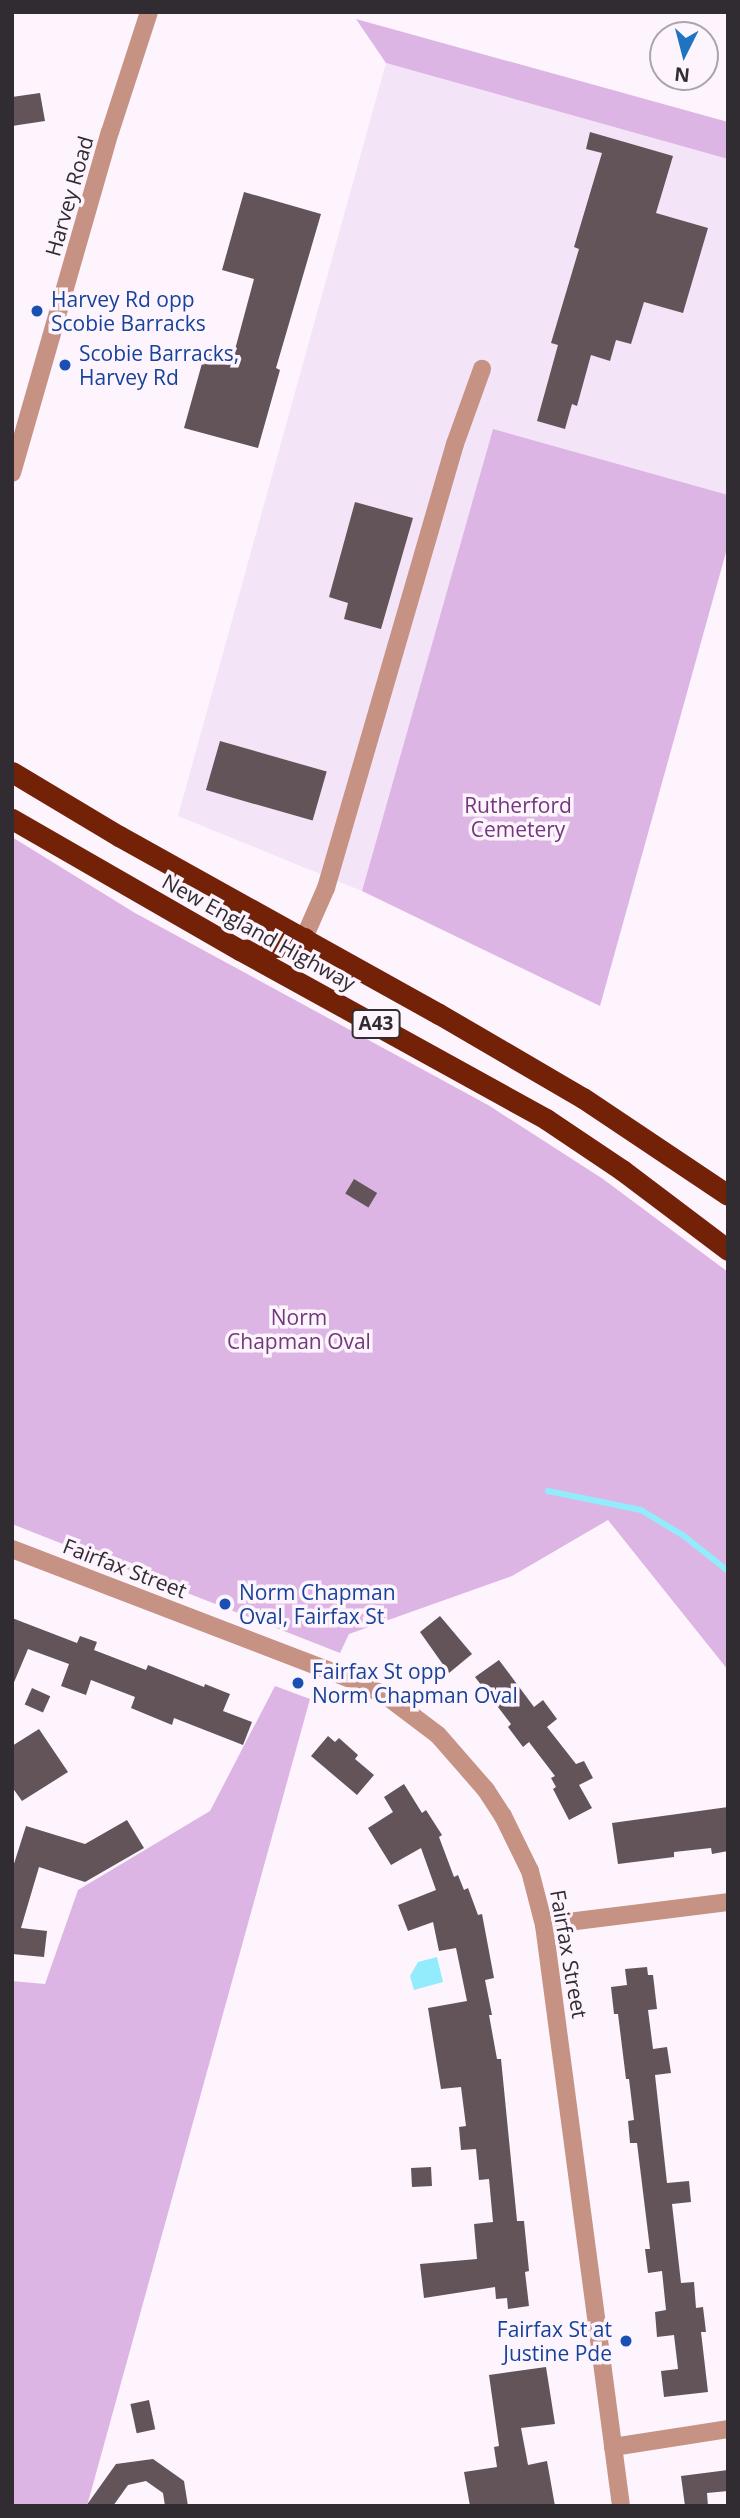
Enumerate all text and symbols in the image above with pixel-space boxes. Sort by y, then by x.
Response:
north arrow [649,21,719,91]
text: N [673,61,691,89]
street label: Harvey Road [40,133,98,259]
place label: Harvey Rd opp Scobie Barracks [51,286,206,336]
marker: Harvey Rd opp Scobie Barracks [29,303,45,319]
place label: Scobie Barracks, Harvey Rd [79,340,239,390]
marker: Scobie Barracks, Harvey Rd [57,357,73,373]
park label: Rutherford Cemetery [464,792,572,842]
street label: New England Highway [158,868,360,996]
road number: A43 [352,1008,400,1040]
park label: Norm Chapman Oval [227,1304,371,1354]
street label: Fairfax Street [60,1533,190,1603]
place label: Norm Chapman Oval, Fairfax St [239,1579,396,1629]
marker: Norm Chapman Oval, Fairfax St [217,1596,233,1612]
place label: Fairfax St opp Norm Chapman Oval [312,1658,518,1708]
marker: Fairfax St opp Norm Chapman Oval [290,1675,306,1691]
street label: Fairfax Street [545,1888,593,2020]
place label: Fairfax St at Justine Pde [497,2316,612,2366]
marker: Fairfax St at Justine Pde [618,2333,634,2349]

